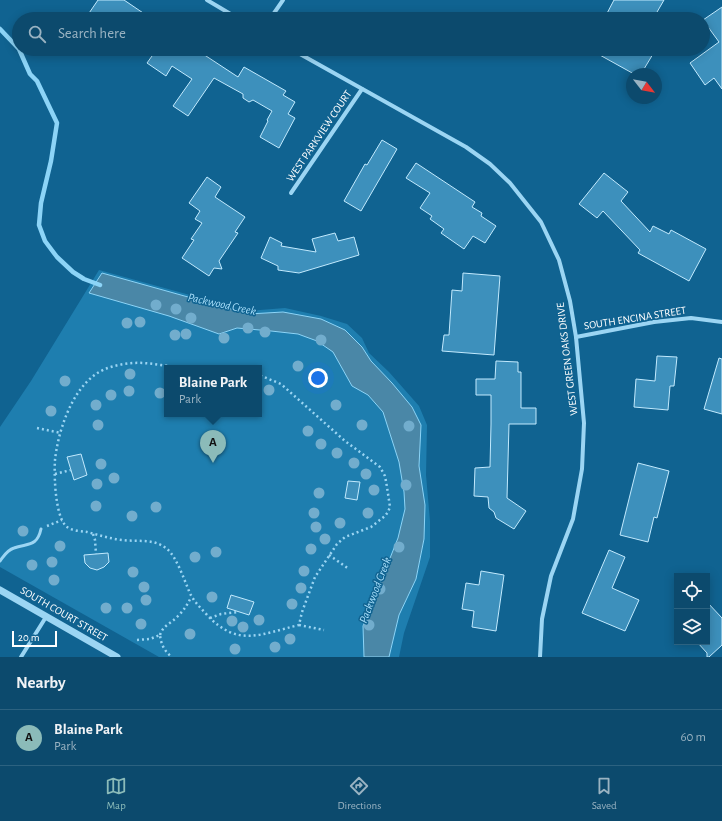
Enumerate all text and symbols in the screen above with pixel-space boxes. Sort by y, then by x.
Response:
search box [12,12,710,56]
icon: search [26,23,48,45]
text: Search here [58,26,126,41]
north arrow [626,68,662,104]
street label: WEST PARKVIEW COURT [284,88,354,184]
water label: Packwood Creek [187,291,258,317]
street label: WEST GREEN OAKS DRIVE [555,301,579,416]
street label: SOUTH ENCINA STREET [583,304,687,332]
popup [164,365,262,417]
your location [308,368,328,388]
text: Blaine Park [179,375,247,390]
text: Park [179,393,201,406]
pin: A [200,430,226,463]
water label: Packwood Creek [357,555,393,625]
map controls [674,573,710,645]
button: locate [674,573,710,609]
street label: SOUTH COURT STREET [18,585,110,644]
button: layers [674,609,710,645]
scale bar [12,629,57,648]
text: 20 m [18,632,39,643]
text: Nearby [16,674,66,691]
text: Blaine Park [54,722,123,737]
text: A [25,731,33,744]
text: 60 m [680,731,706,744]
text: Park [54,740,76,753]
tab: Map [105,775,127,812]
tab: Directions [337,775,381,812]
tab: Saved [592,775,617,812]

